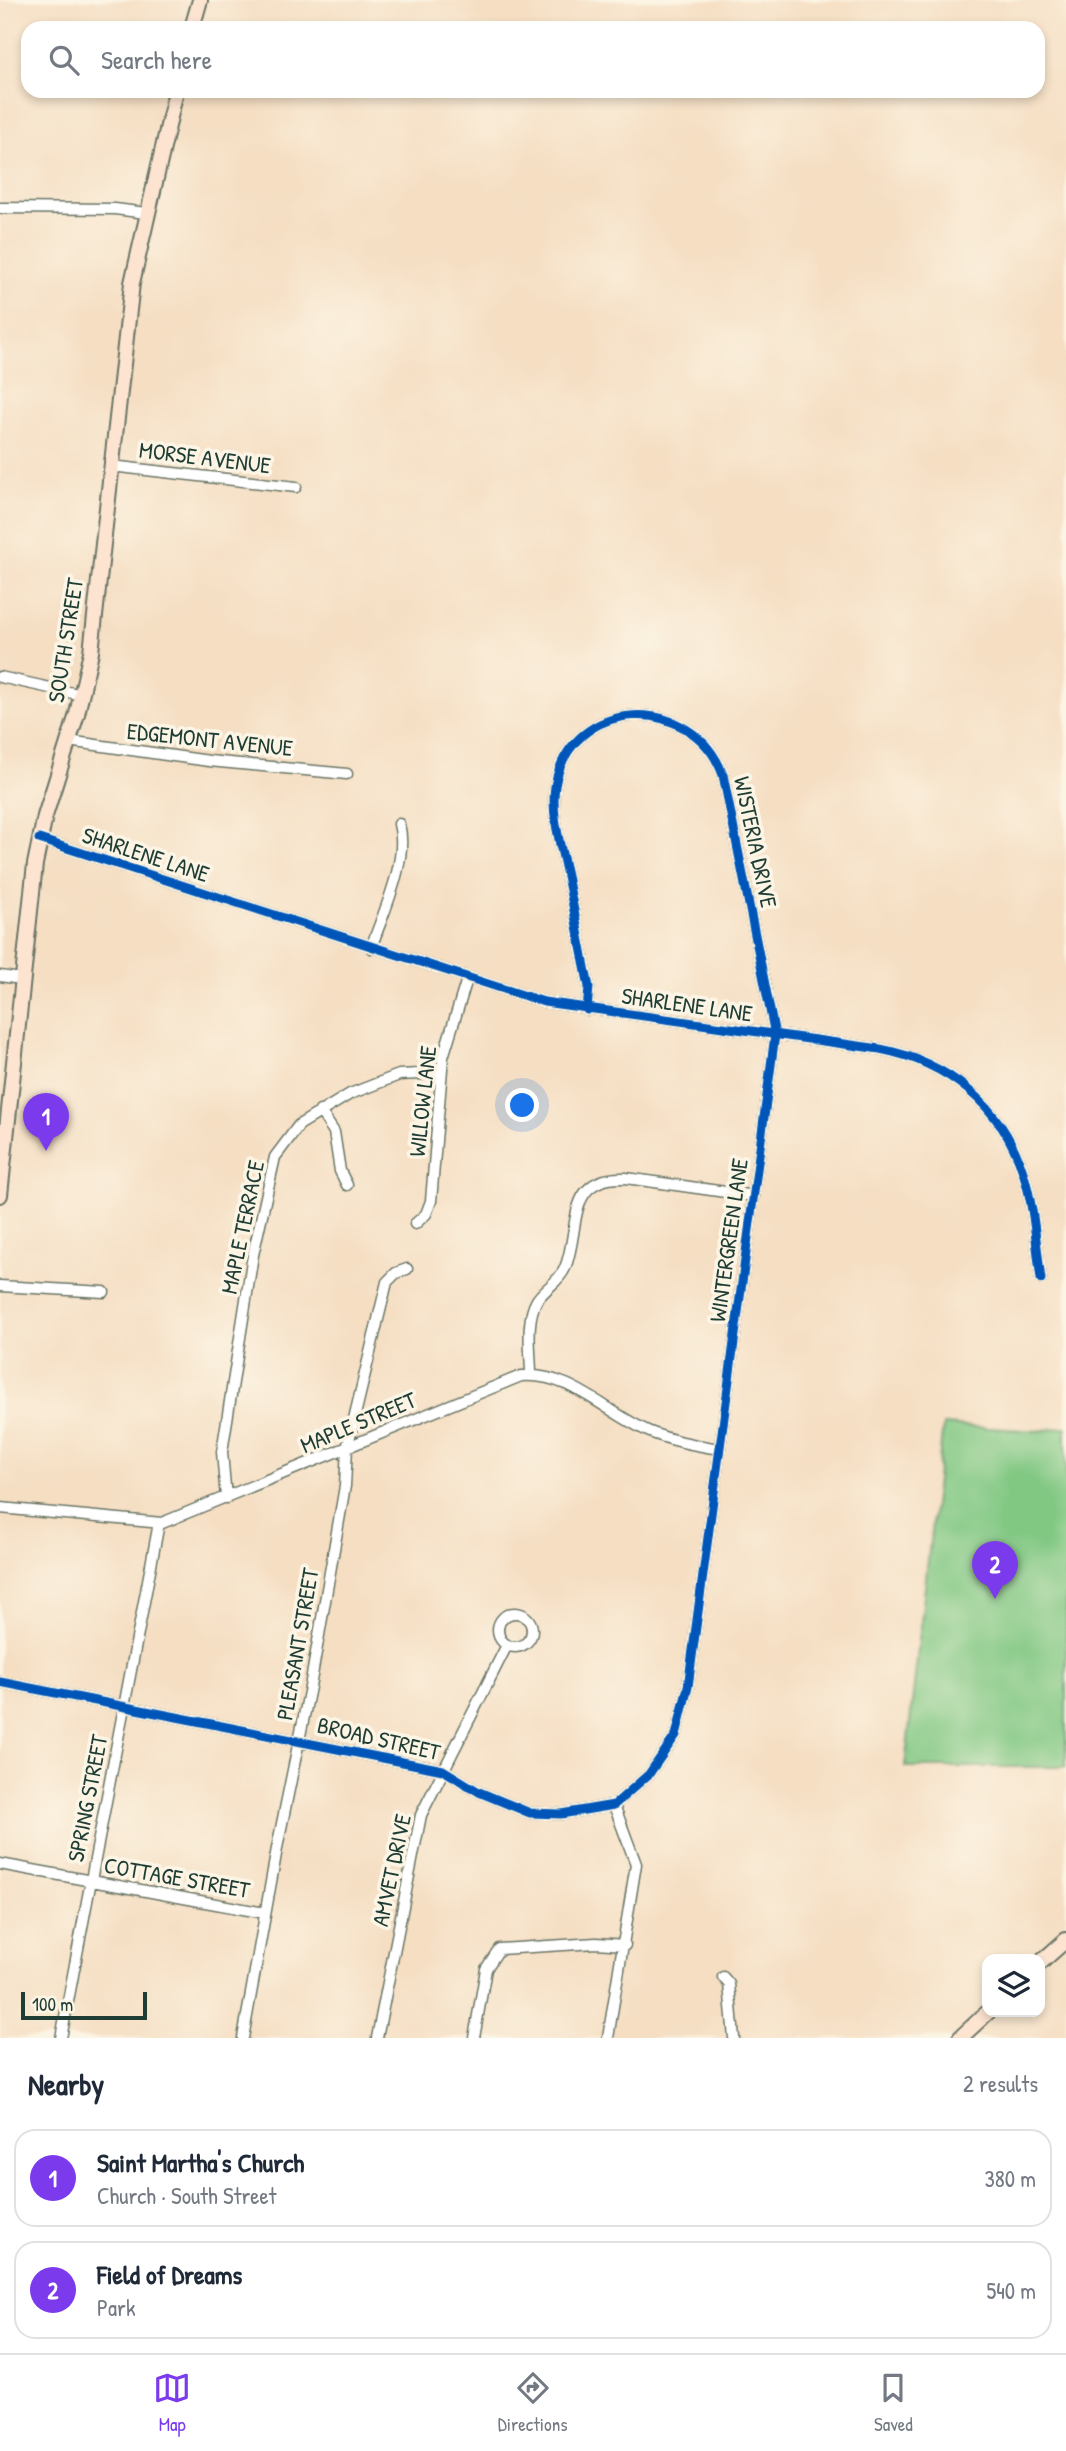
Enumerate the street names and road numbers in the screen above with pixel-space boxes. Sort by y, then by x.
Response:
street label: MORSE AVENUE [137,434,273,480]
street label: SOUTH STREET [40,575,90,704]
street label: EDGEMONT AVENUE [126,715,294,763]
street label: WISTERIA DRIVE [727,774,785,910]
street label: SHARLENE LANE [79,819,213,889]
street label: SHARLENE LANE [620,979,754,1029]
street label: WILLOW LANE [401,1044,443,1158]
street label: WINTERGREEN LANE [701,1156,755,1324]
street label: MAPLE TERRACE [213,1157,271,1297]
street label: MAPLE STREET [295,1384,421,1460]
street label: PLEASANT STREET [268,1565,326,1722]
street label: BROAD STREET [315,1709,444,1767]
street label: SPRING STREET [59,1732,115,1864]
street label: AMVET DRIVE [364,1811,418,1929]
street label: COTTAGE STREET [102,1849,253,1905]

